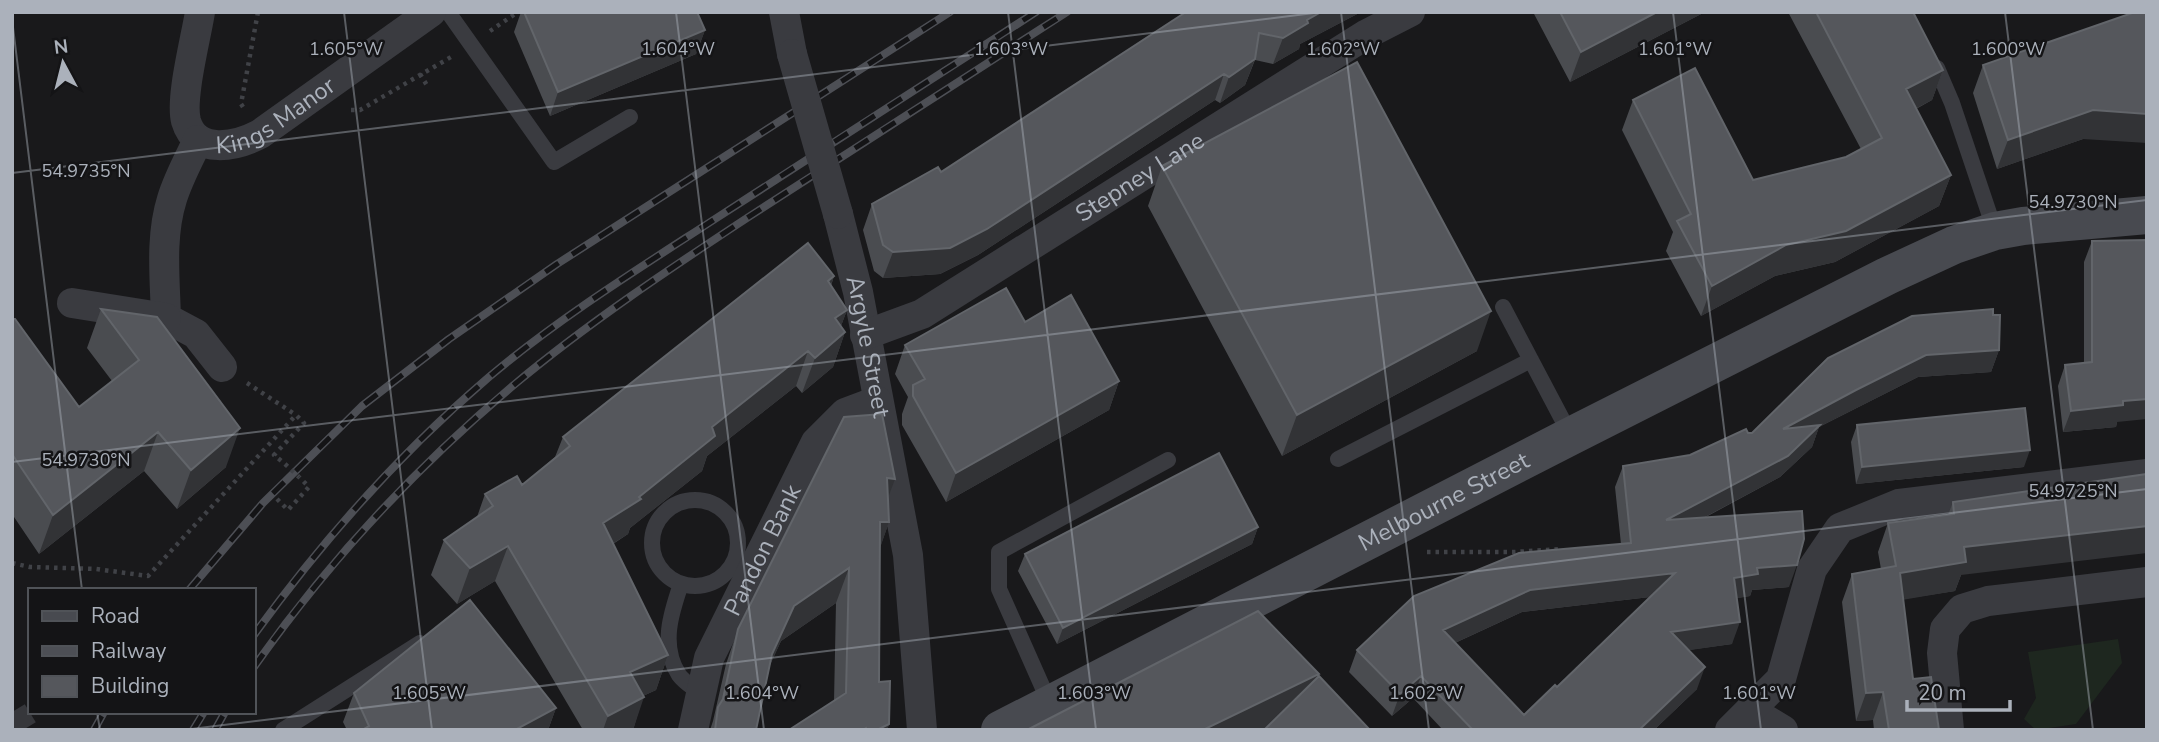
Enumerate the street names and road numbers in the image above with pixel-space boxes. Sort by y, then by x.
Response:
street label: Kings Manor [215,69,342,161]
street label: Stepney Lane [1069,124,1210,230]
street label: Argyle Street [838,272,898,421]
street label: Melbourne Street [1353,444,1535,559]
street label: Pandon Bank [716,478,809,621]

